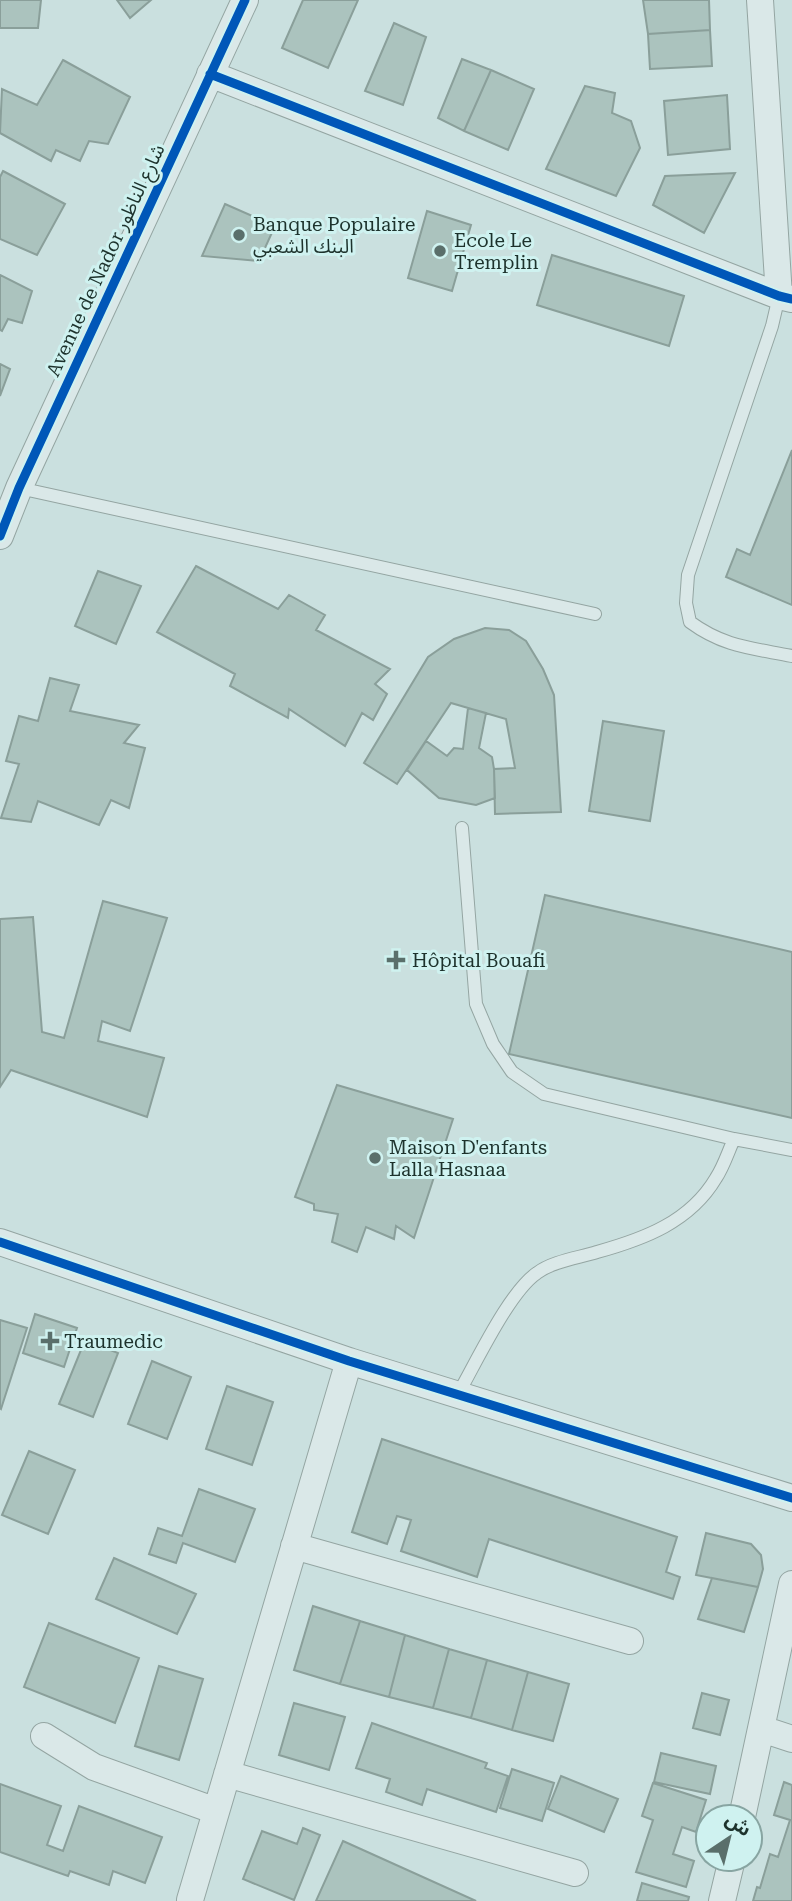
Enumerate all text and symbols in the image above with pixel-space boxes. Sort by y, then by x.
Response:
street label: Avenue de Nador شارع الناظور [41,140,171,381]
place label: Banque Populaire البنك الشعبي [253,213,415,261]
marker: Banque Populaire البنك الشعبي [231,227,247,243]
place label: Ecole Le Tremplin [454,229,539,274]
marker: Ecole Le Tremplin [432,243,448,259]
place label: Hôpital Bouafi [412,949,545,972]
marker: Hôpital Bouafi [386,950,406,970]
place label: Maison D'enfants Lalla Hasnaa [389,1136,547,1181]
marker: Maison D'enfants Lalla Hasnaa [367,1150,383,1166]
place label: Traumedic [64,1330,163,1353]
marker: Traumedic [42,1333,58,1349]
north arrow [694,1803,764,1873]
text: ش [721,1808,756,1841]

